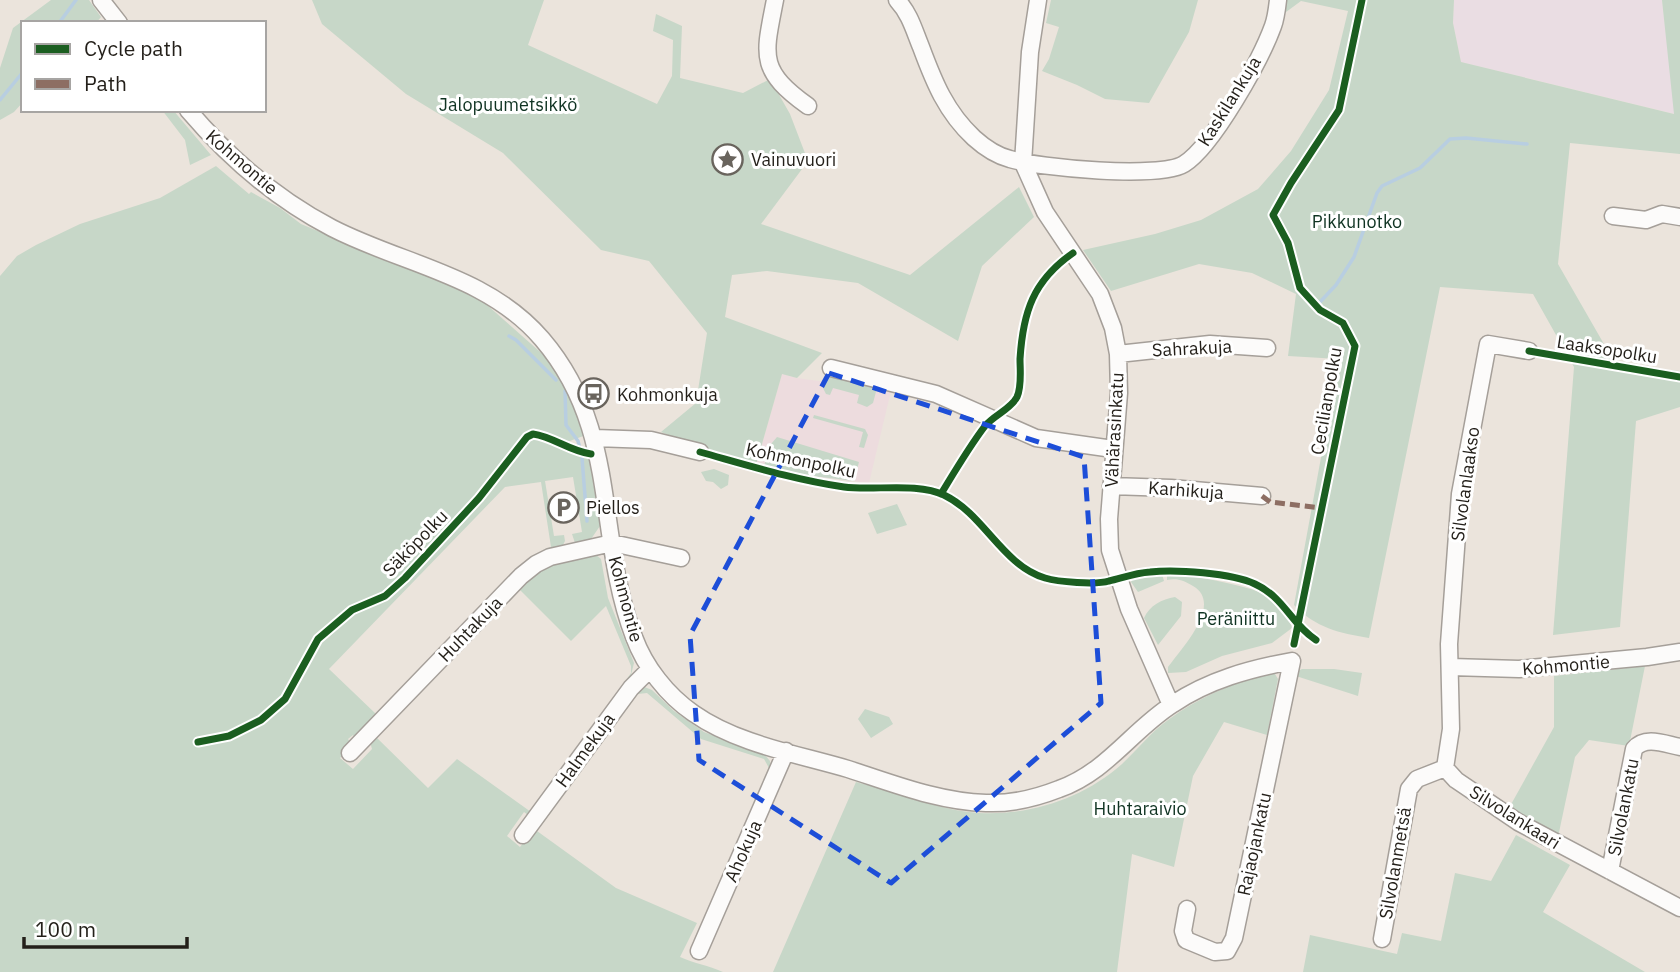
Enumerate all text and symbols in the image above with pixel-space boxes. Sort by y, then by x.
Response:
legend [21,21,266,112]
text: Cycle path [84,34,183,62]
street label: Kaskilankuja [1192,51,1266,150]
text: Path [84,69,127,97]
park label: Jalopuumetsikkö [439,93,577,116]
street label: Kohmontie [201,124,283,200]
place icon: Vainuvuori [711,142,745,176]
place label: Vainuvuori [751,148,836,171]
park label: Pikkunotko [1312,210,1402,233]
street label: Laaksopolku [1555,330,1659,368]
street label: Sahrakuja [1151,334,1233,362]
street label: Cecilianpolku [1305,345,1347,457]
street label: Vähärasinkatu [1100,372,1128,488]
bus stop icon: Kohmonkuja [577,377,611,411]
place label: Kohmonkuja [617,383,718,406]
street label: Silvolanlaakso [1446,425,1484,543]
street label: Kohmonpolku [744,437,858,483]
street label: Karhikuja [1147,476,1225,504]
parking icon: Piellos [546,490,580,524]
place label: Piellos [586,496,640,519]
street label: Säköpolku [377,505,453,581]
street label: Kohmontie [604,554,649,645]
street label: Huhtakuja [433,591,507,667]
park label: Peräniittu [1197,607,1275,630]
street label: Kohmontie [1521,650,1611,680]
street label: Halmekuja [550,708,620,792]
street label: Silvolankatu [1602,756,1644,858]
street label: Silvolankaari [1465,780,1565,854]
street label: Rajaojankatu [1232,790,1276,898]
park label: Huhtaraivio [1093,797,1187,820]
street label: Silvolanmetsä [1374,805,1416,921]
street label: Ahokuja [719,816,767,886]
scale bar [24,906,187,950]
text: 100 m [35,915,96,943]

